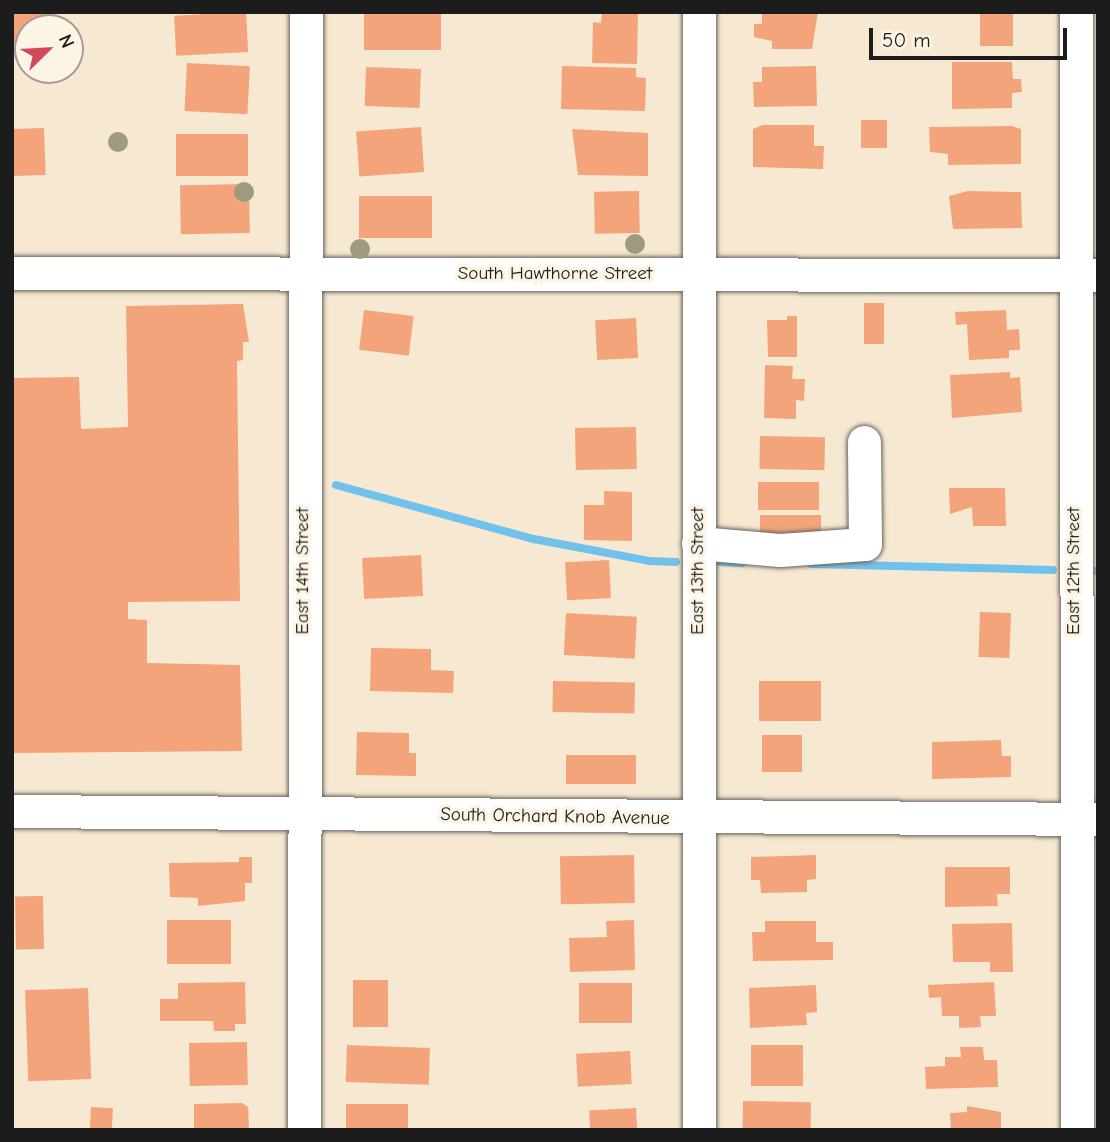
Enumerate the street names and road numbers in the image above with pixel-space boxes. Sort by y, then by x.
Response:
street label: South Hawthorne Street [458,263,652,285]
street label: East 14th Street [292,507,314,635]
street label: East 13th Street [687,507,709,635]
street label: East 12th Street [1063,507,1085,635]
street label: South Orchard Knob Avenue [440,804,670,830]

